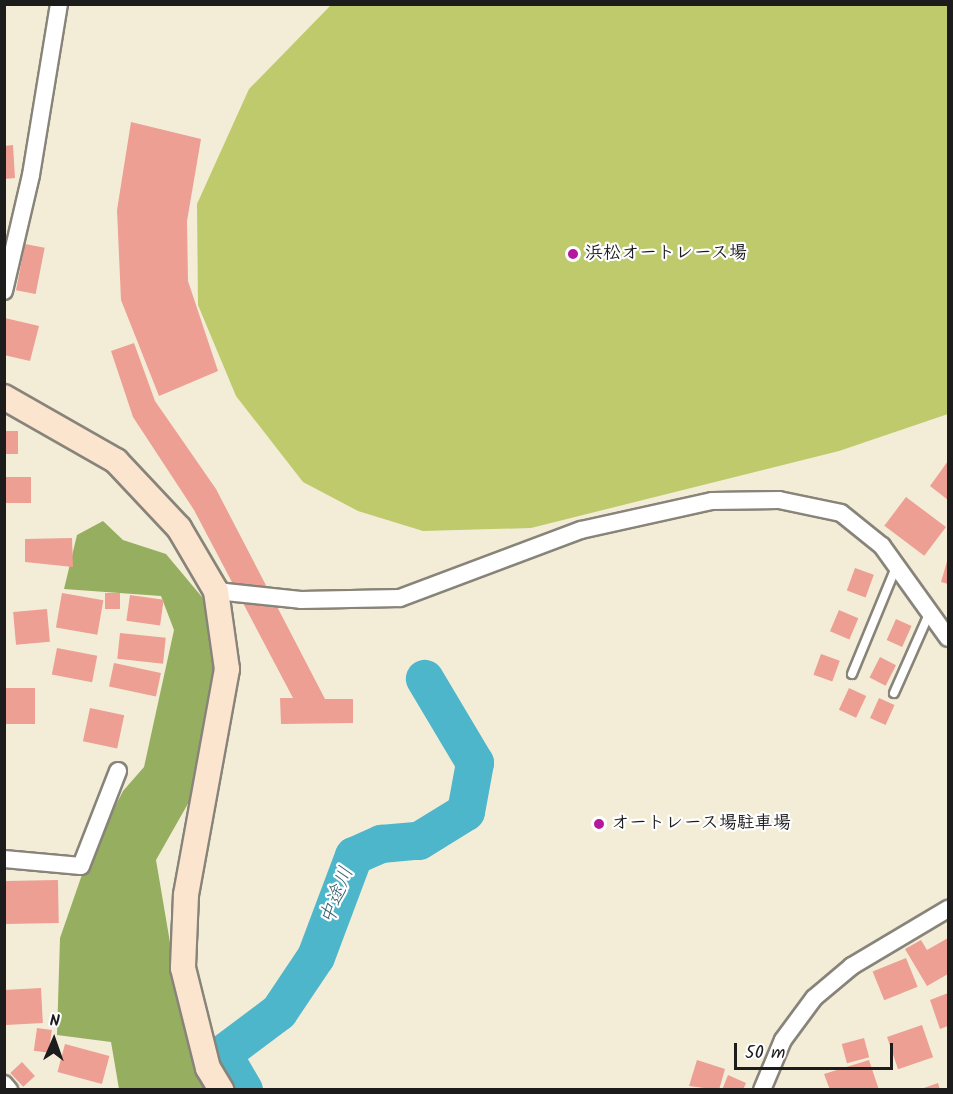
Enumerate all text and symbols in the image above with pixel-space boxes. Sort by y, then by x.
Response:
place label: 浜松オートレース場 [585,243,748,265]
marker: 浜松オートレース場 [566,247,580,261]
place label: オートレース場駐車場 [611,813,792,835]
marker: オートレース場駐車場 [592,817,606,831]
water label: 中途川 [316,864,360,928]
text: N [49,1009,60,1034]
north arrow [24,1010,84,1070]
scale bar [737,1031,896,1069]
text: 50 m [745,1039,785,1068]

